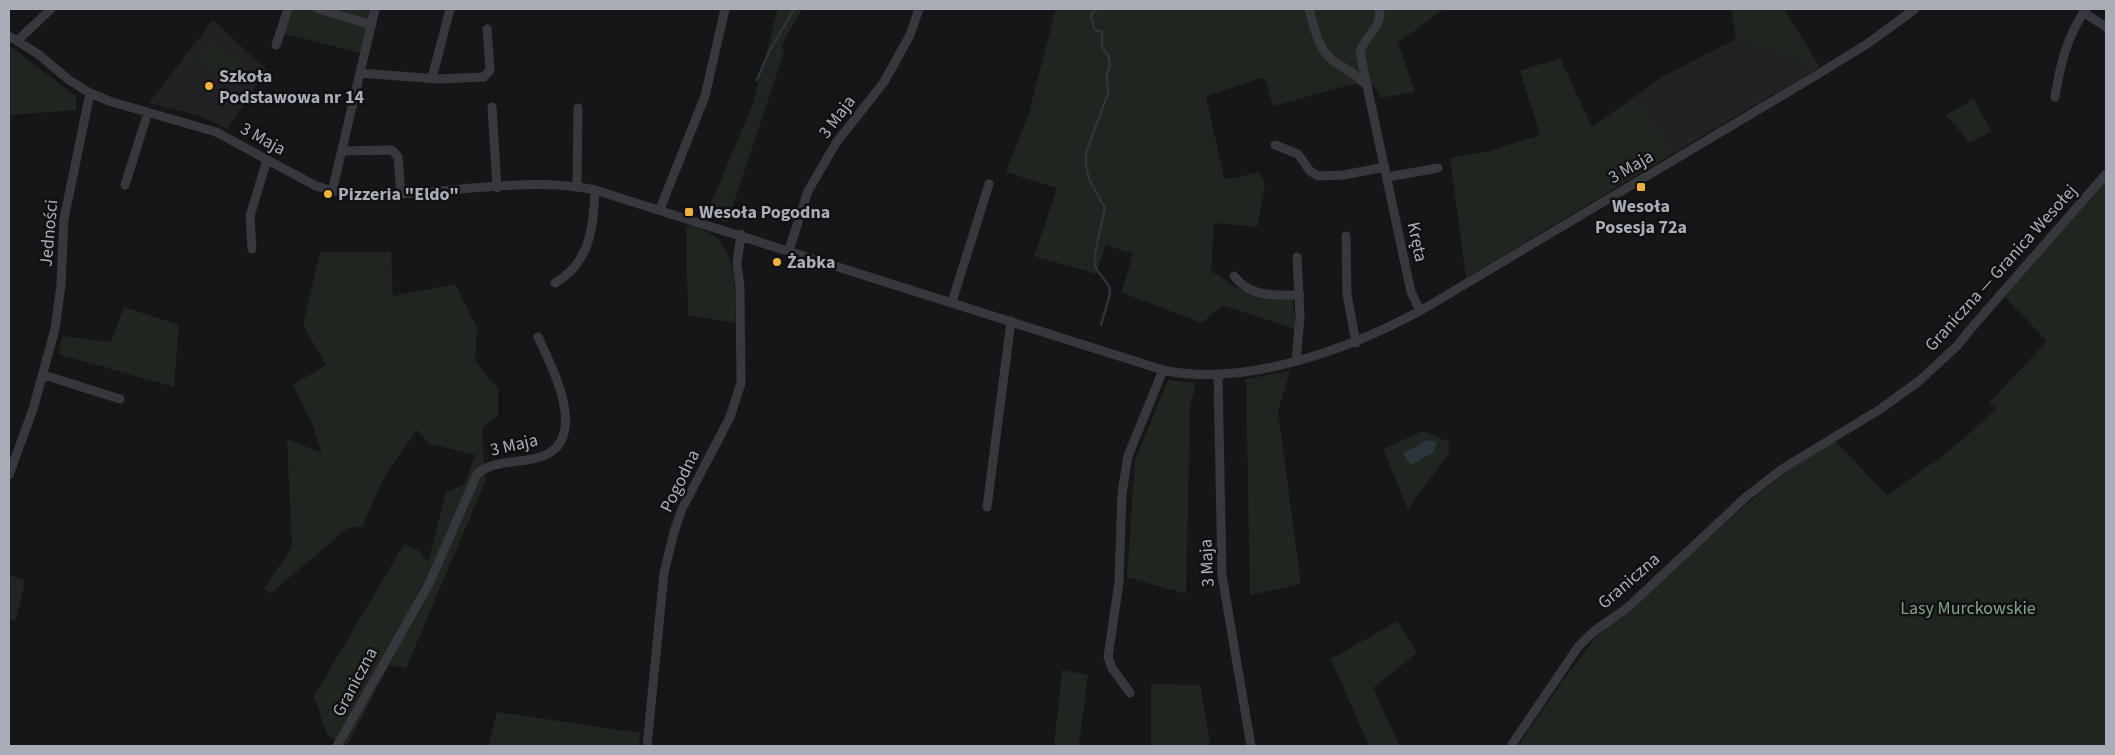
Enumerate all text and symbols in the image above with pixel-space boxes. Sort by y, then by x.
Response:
place label: Szkoła Podstawowa nr 14 [219,64,364,110]
marker: Szkoła Podstawowa nr 14 [203,80,215,92]
street label: 3 Maja [813,90,861,144]
street label: 3 Maja [236,116,290,162]
street label: 3 Maja [1604,144,1658,190]
street label: Graniczna — Granica Wesołej [1919,179,2083,357]
marker: Wesoła Posesja 72a [1635,181,1647,193]
place label: Pizzeria "Eldo" [338,182,459,207]
marker: Pizzeria "Eldo" [322,188,334,200]
place label: Wesoła Posesja 72a [1595,194,1687,240]
street label: Jedności [34,198,64,268]
place label: Wesoła Pogodna [699,200,830,225]
marker: Wesoła Pogodna [683,206,695,218]
street label: Kręta [1401,220,1433,264]
place label: Żabka [787,250,836,275]
marker: Żabka [771,256,783,268]
street label: 3 Maja [488,427,540,463]
street label: Pogodna [654,445,706,517]
street label: 3 Maja [1193,538,1221,588]
street label: Graniczna [1592,547,1666,615]
park label: Lasy Murckowskie [1900,596,2036,621]
street label: Graniczna [326,643,384,721]

